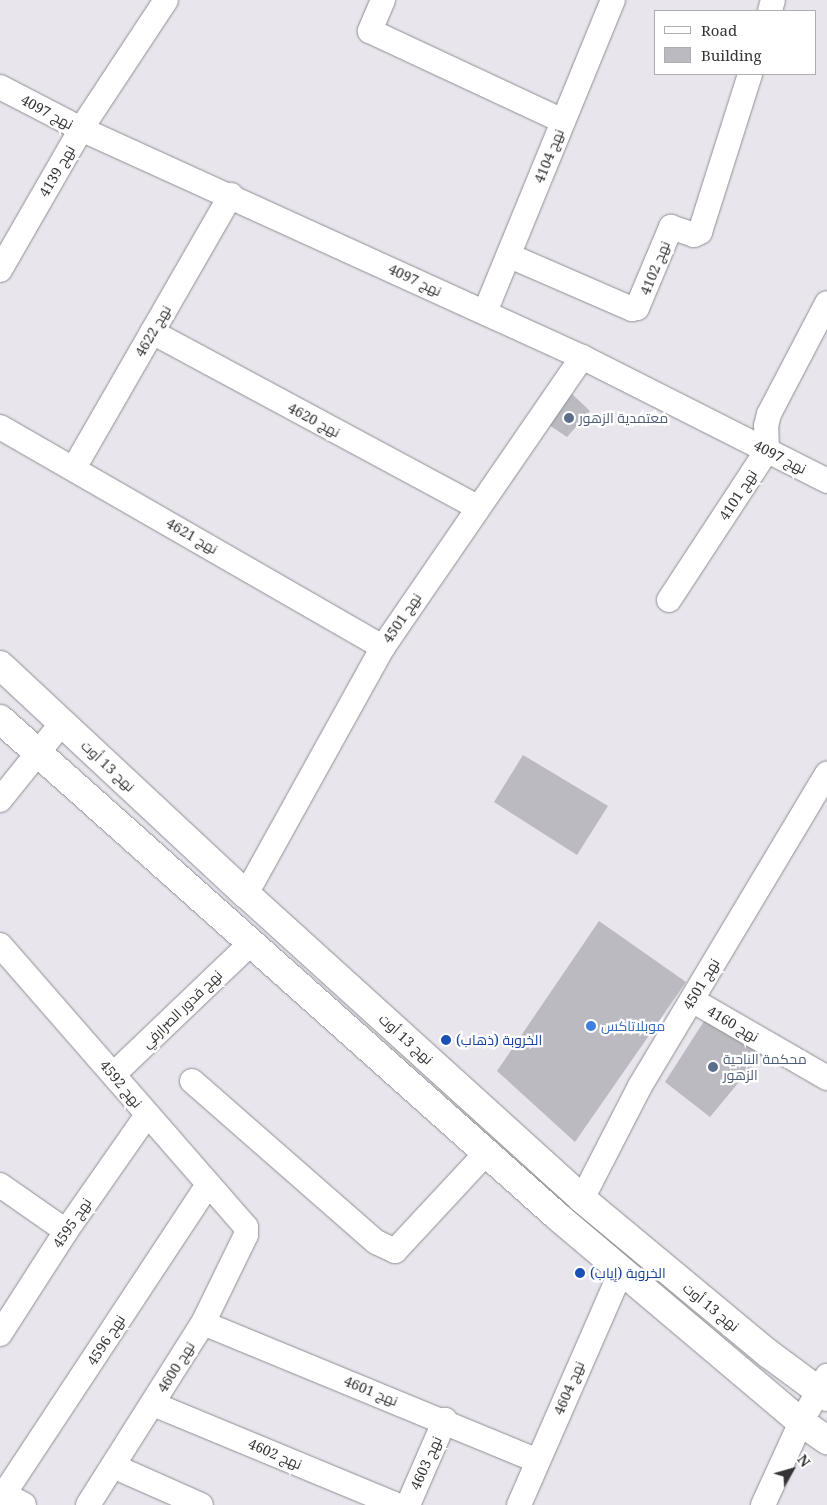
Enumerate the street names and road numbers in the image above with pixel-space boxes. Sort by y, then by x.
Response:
street label: نهج 4097 [18,91,76,133]
street label: نهج 4104 [531,127,567,185]
street label: نهج 4139 [36,142,78,200]
street label: نهج 4102 [637,239,673,297]
street label: نهج 4097 [386,260,444,300]
street label: نهج 4622 [132,302,174,360]
street label: نهج 4620 [285,399,343,441]
street label: نهج 4097 [751,437,809,477]
street label: نهج 4101 [716,467,760,523]
street label: نهج 4621 [163,515,221,557]
street label: نهج 4501 [379,590,425,646]
street label: نهج 13 أوت [78,737,138,795]
street label: نهج 4501 [679,955,723,1013]
street label: نهج قدور الصرارفي [138,966,226,1052]
street label: نهج 4160 [704,1003,762,1045]
street label: نهج 13 أوت [375,1010,437,1068]
street label: نهج 4592 [96,1057,146,1111]
street label: نهج 4595 [49,1195,95,1251]
street label: نهج 13 أوت [680,1279,742,1335]
street label: نهج 4596 [84,1312,128,1368]
street label: نهج 4600 [154,1339,198,1395]
street label: نهج 4604 [550,1359,588,1417]
street label: نهج 4601 [342,1373,400,1409]
street label: نهج 4603 [407,1434,445,1492]
street label: نهج 4602 [246,1435,304,1473]

